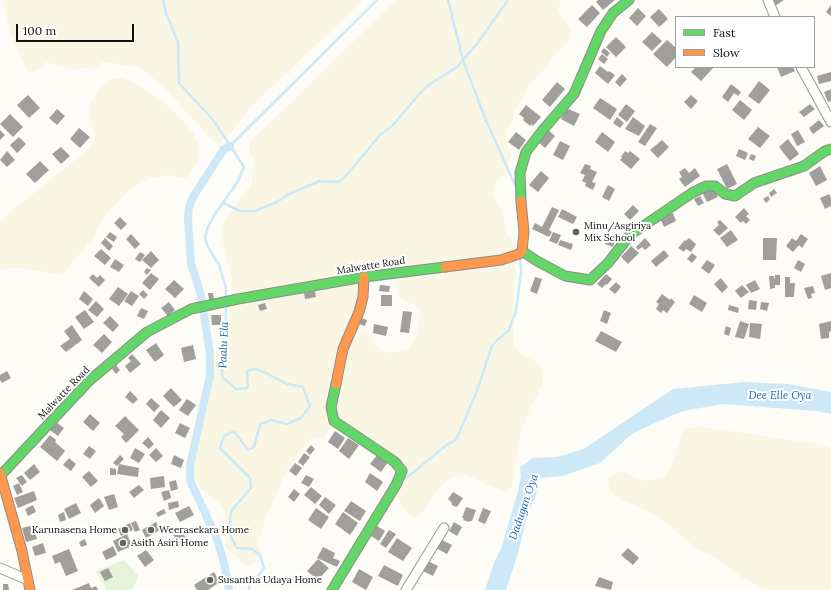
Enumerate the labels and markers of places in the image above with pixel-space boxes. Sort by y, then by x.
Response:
place label: Minu/Asgiriya Mix School [584,220,651,244]
marker: Minu/Asgiriya Mix School [571,227,581,237]
place label: Karunasena Home [32,524,117,536]
place label: Weerasekara Home [159,524,249,536]
marker: Karunasena Home [120,525,130,535]
marker: Weerasekara Home [146,525,156,535]
place label: Asith Asiri Home [131,537,209,549]
marker: Asith Asiri Home [118,538,128,548]
place label: Susantha Udaya Home [218,574,322,586]
marker: Susantha Udaya Home [205,575,215,585]

